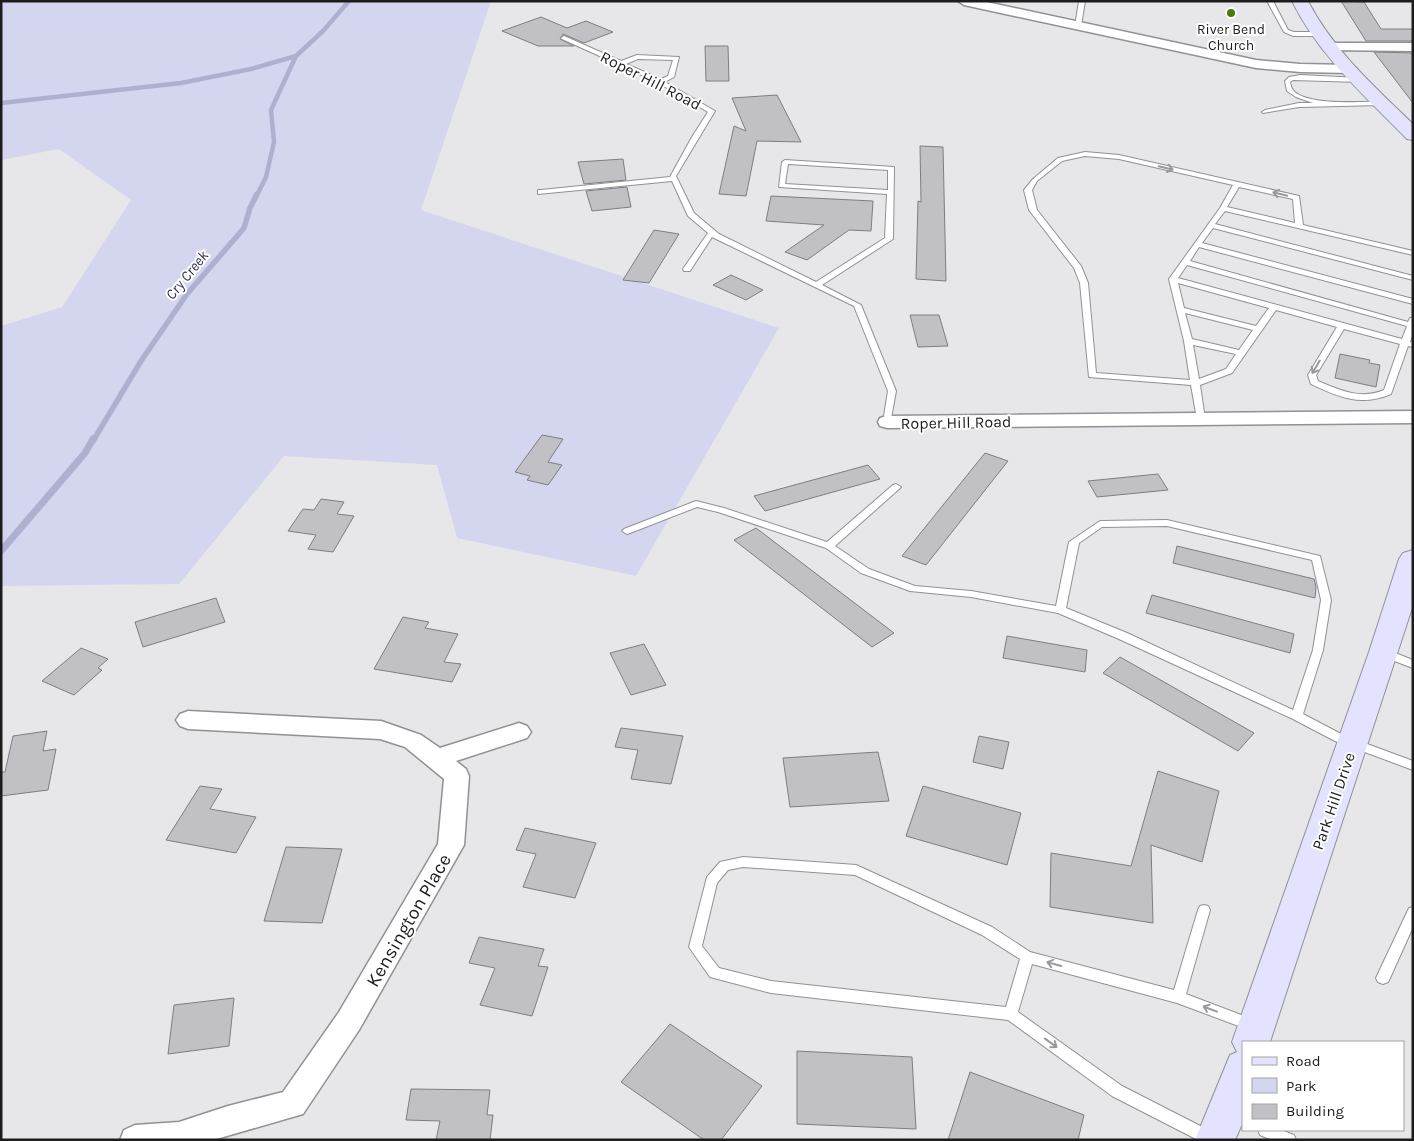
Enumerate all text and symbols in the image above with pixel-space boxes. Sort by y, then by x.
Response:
marker: River Bend Church [1225,7,1237,19]
place label: River Bend Church [1197,21,1265,54]
street label: Roper Hill Road [597,47,704,114]
one-way arrow [1158,164,1174,173]
one-way arrow [1272,189,1288,199]
water label: Cry Creek [162,246,213,303]
one-way arrow [1311,360,1322,374]
street label: Roper Hill Road [900,412,1012,433]
street label: Park Hill Drive [1308,750,1359,852]
street label: Kensington Place [362,850,456,991]
one-way arrow [1047,959,1063,968]
one-way arrow [1203,1004,1219,1013]
one-way arrow [1044,1038,1058,1048]
legend [1242,1041,1404,1131]
text: Road [1286,1052,1321,1070]
text: Park [1286,1077,1316,1095]
text: Building [1286,1102,1344,1120]

